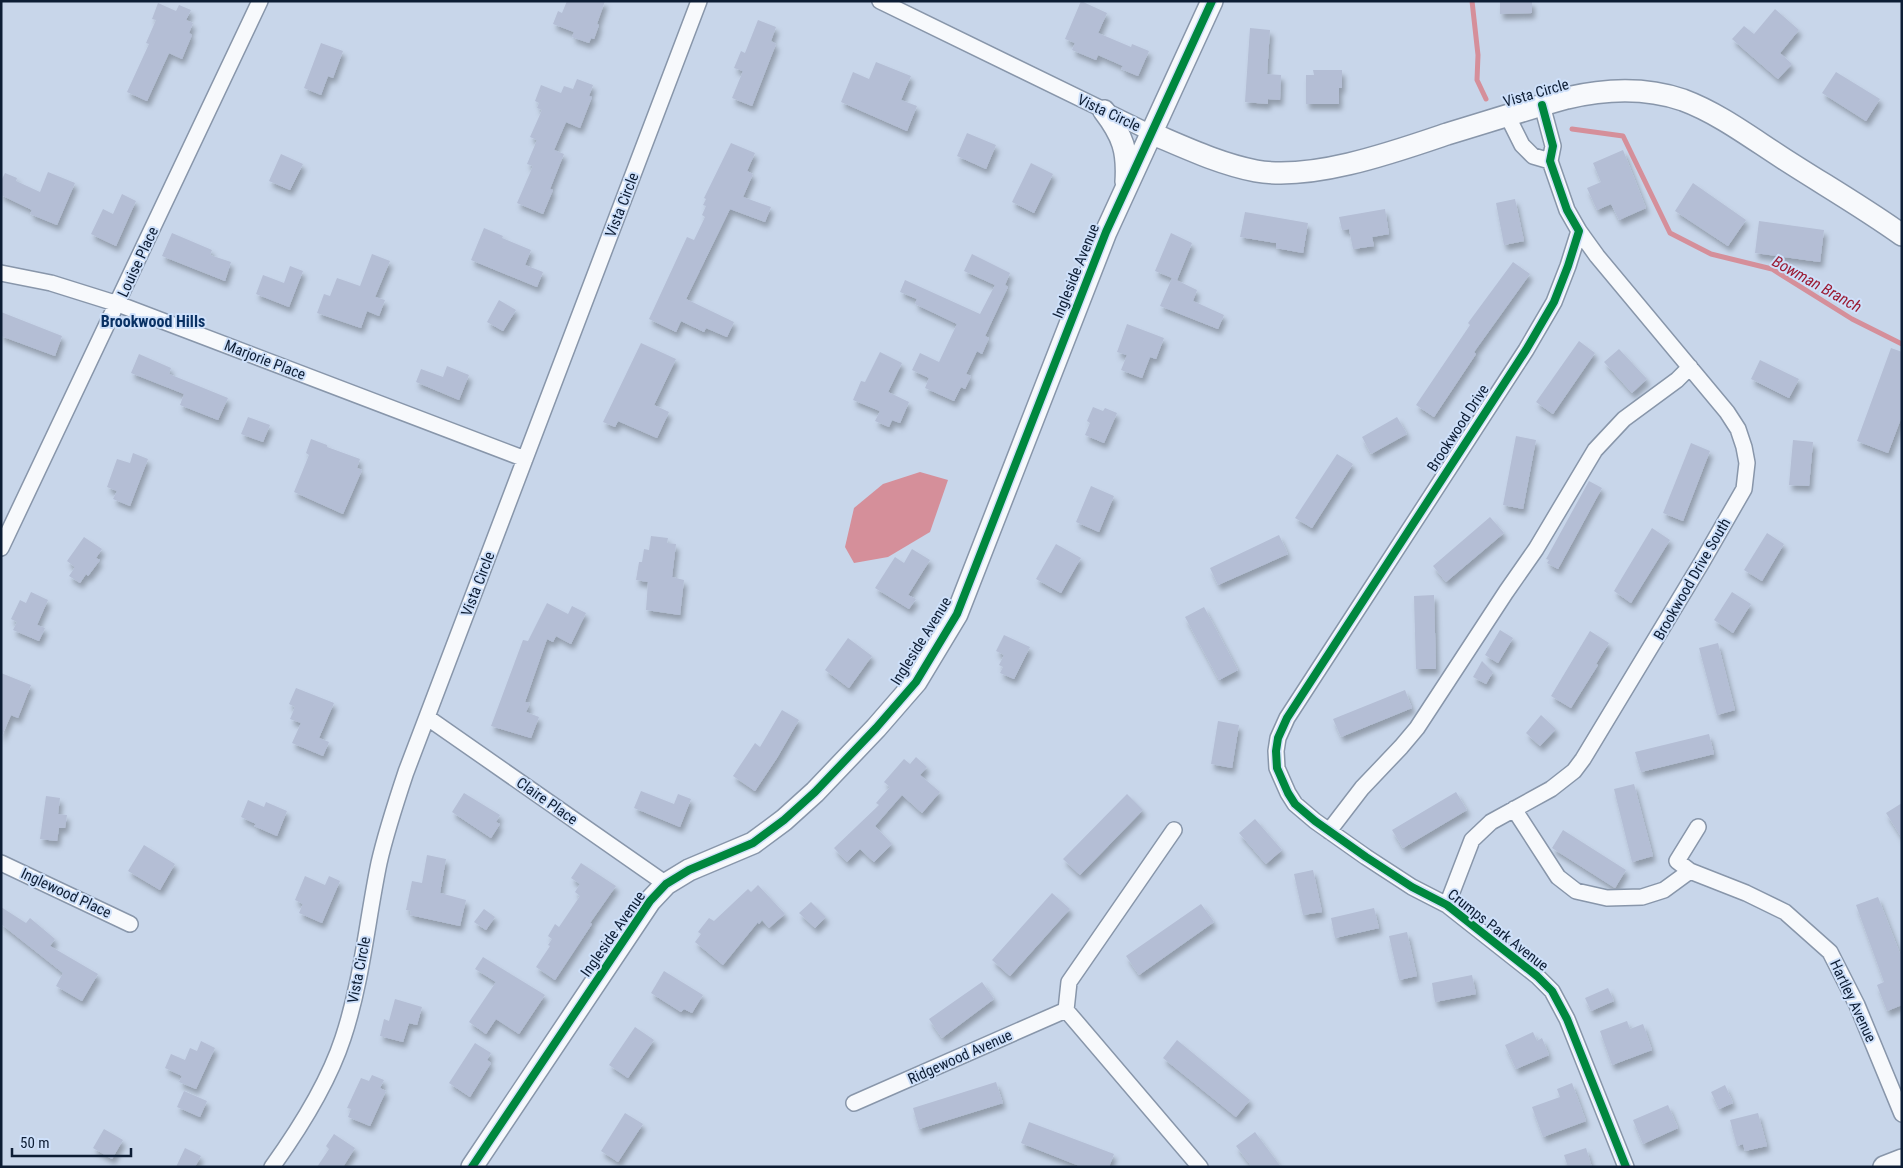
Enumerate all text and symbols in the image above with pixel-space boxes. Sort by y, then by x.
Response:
street label: Vista Circle [1501,75,1571,111]
street label: Vista Circle [1075,91,1143,135]
street label: Vista Circle [601,170,643,240]
street label: Ingleside Avenue [1049,221,1103,321]
street label: Louise Place [114,224,162,300]
water label: Bowman Branch [1769,252,1865,316]
district label: Brookwood Hills [101,312,205,331]
street label: Marjorie Place [222,336,308,384]
street label: Brookwood Drive [1423,381,1493,475]
street label: Brookwood Drive South [1650,515,1734,643]
street label: Vista Circle [457,549,499,619]
street label: Ingleside Avenue [887,594,955,688]
street label: Claire Place [513,773,581,829]
street label: Inglewood Place [18,864,114,922]
street label: Crumps Park Avenue [1444,885,1552,975]
street label: Ingleside Avenue [577,888,649,980]
street label: Vista Circle [344,935,374,1005]
street label: Hartley Avenue [1826,957,1880,1045]
street label: Ridgewood Avenue [905,1026,1015,1088]
scale bar [12,1126,131,1158]
text: 50 m [20,1134,50,1152]

